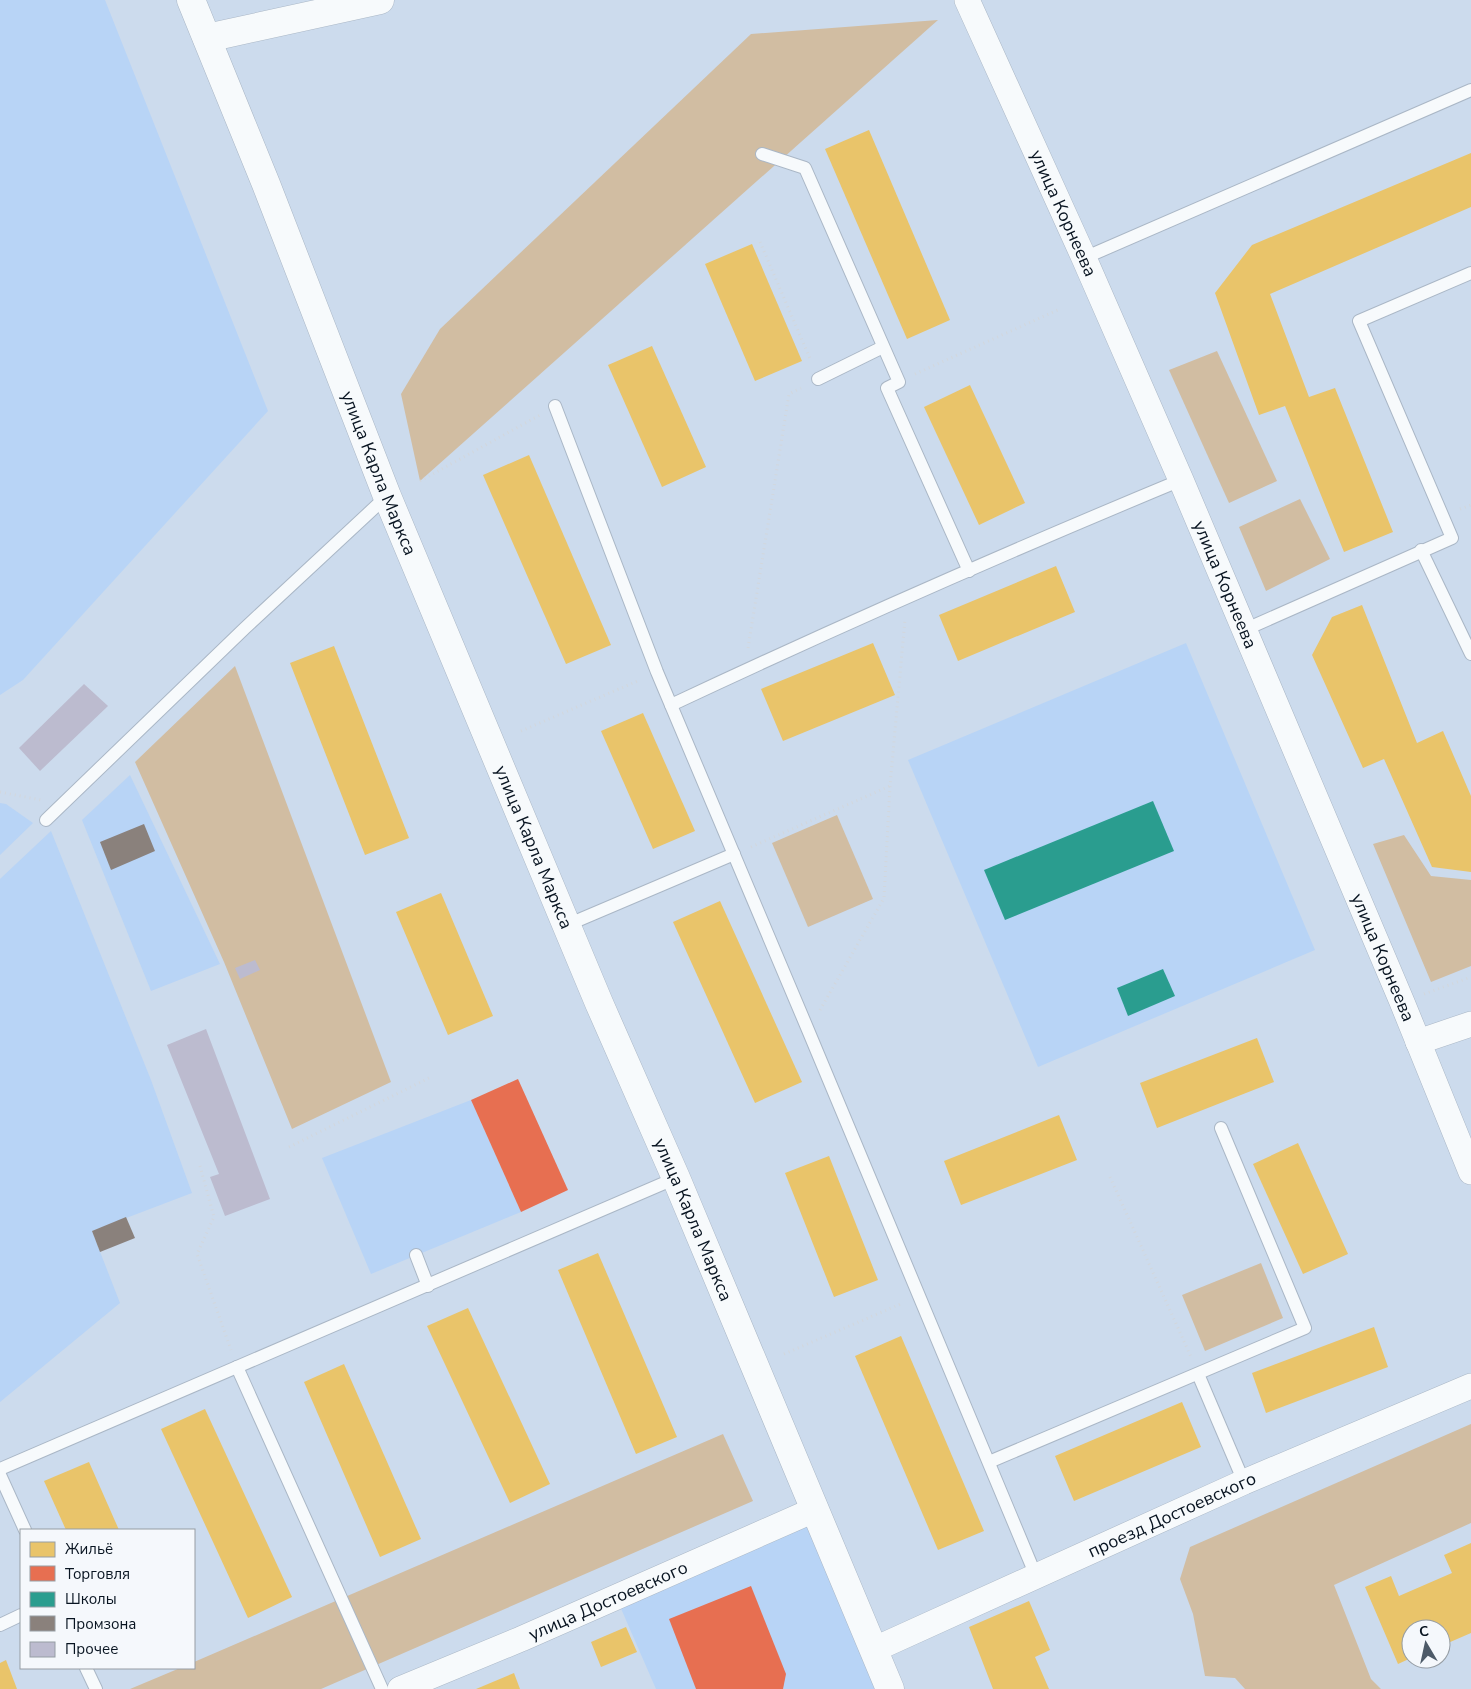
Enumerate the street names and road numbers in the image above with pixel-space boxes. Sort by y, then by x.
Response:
street label: улица Корнеева [1024,146,1103,280]
street label: улица Карла Маркса [335,387,422,559]
street label: улица Корнеева [1187,517,1263,652]
street label: улица Карла Маркса [489,762,579,932]
street label: улица Корнеева [1345,890,1421,1025]
street label: улица Карла Маркса [648,1134,738,1305]
street label: проезд Достоевского [1084,1466,1260,1563]
street label: улица Достоевского [525,1555,691,1646]

